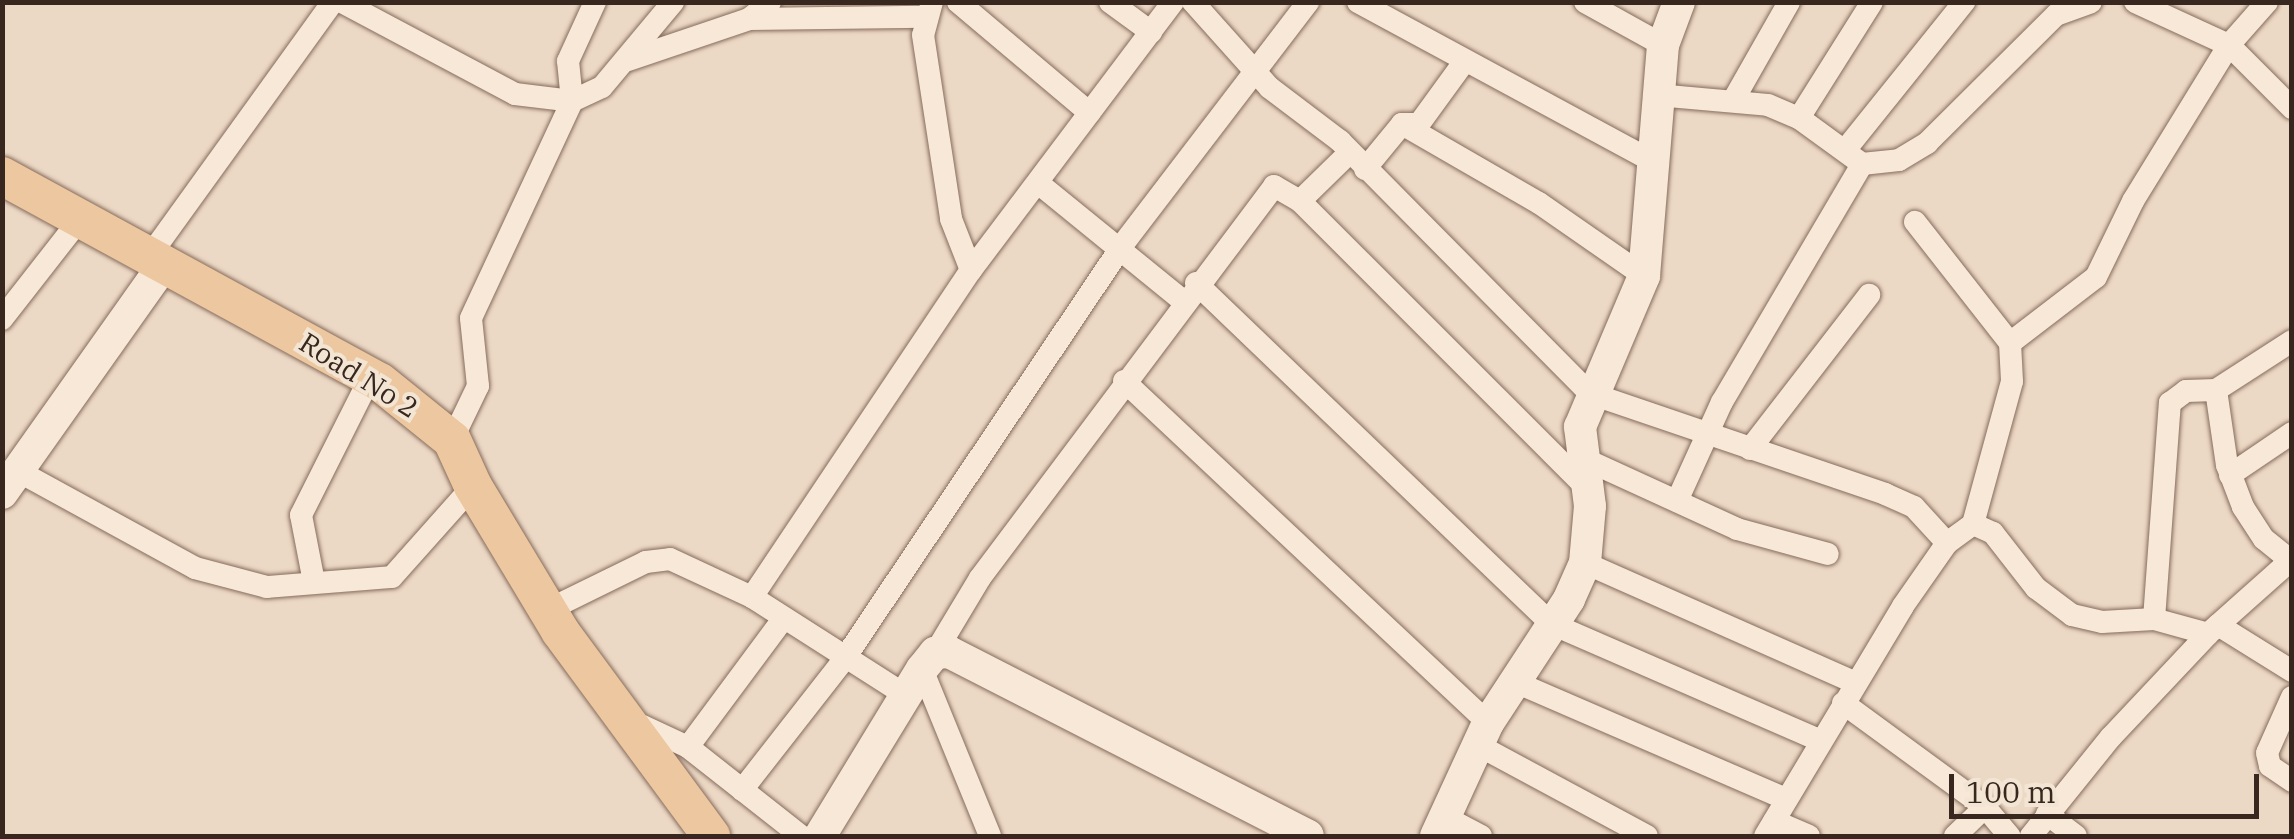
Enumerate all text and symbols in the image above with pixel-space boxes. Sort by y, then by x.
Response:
street label: Road No 2 [293,325,425,425]
scale bar [1954,754,2264,816]
text: 100 m [1966,772,2056,811]

